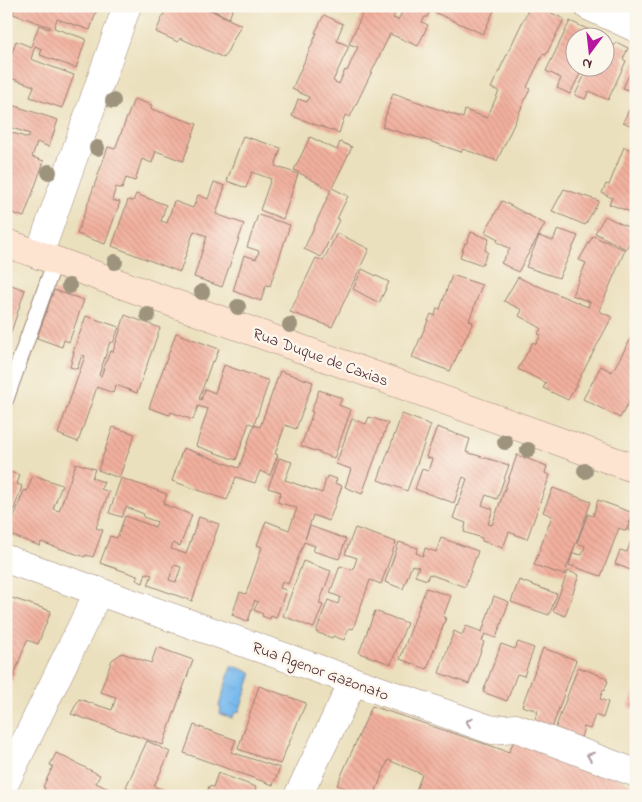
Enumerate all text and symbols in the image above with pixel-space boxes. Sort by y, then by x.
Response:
north arrow [564,28,614,78]
text: N [580,52,594,74]
street label: Rua Duque de Caxias [249,322,392,394]
street label: Rua Agenor Gazonato [249,636,392,708]
one-way arrow [465,718,474,728]
one-way arrow [586,752,595,762]

